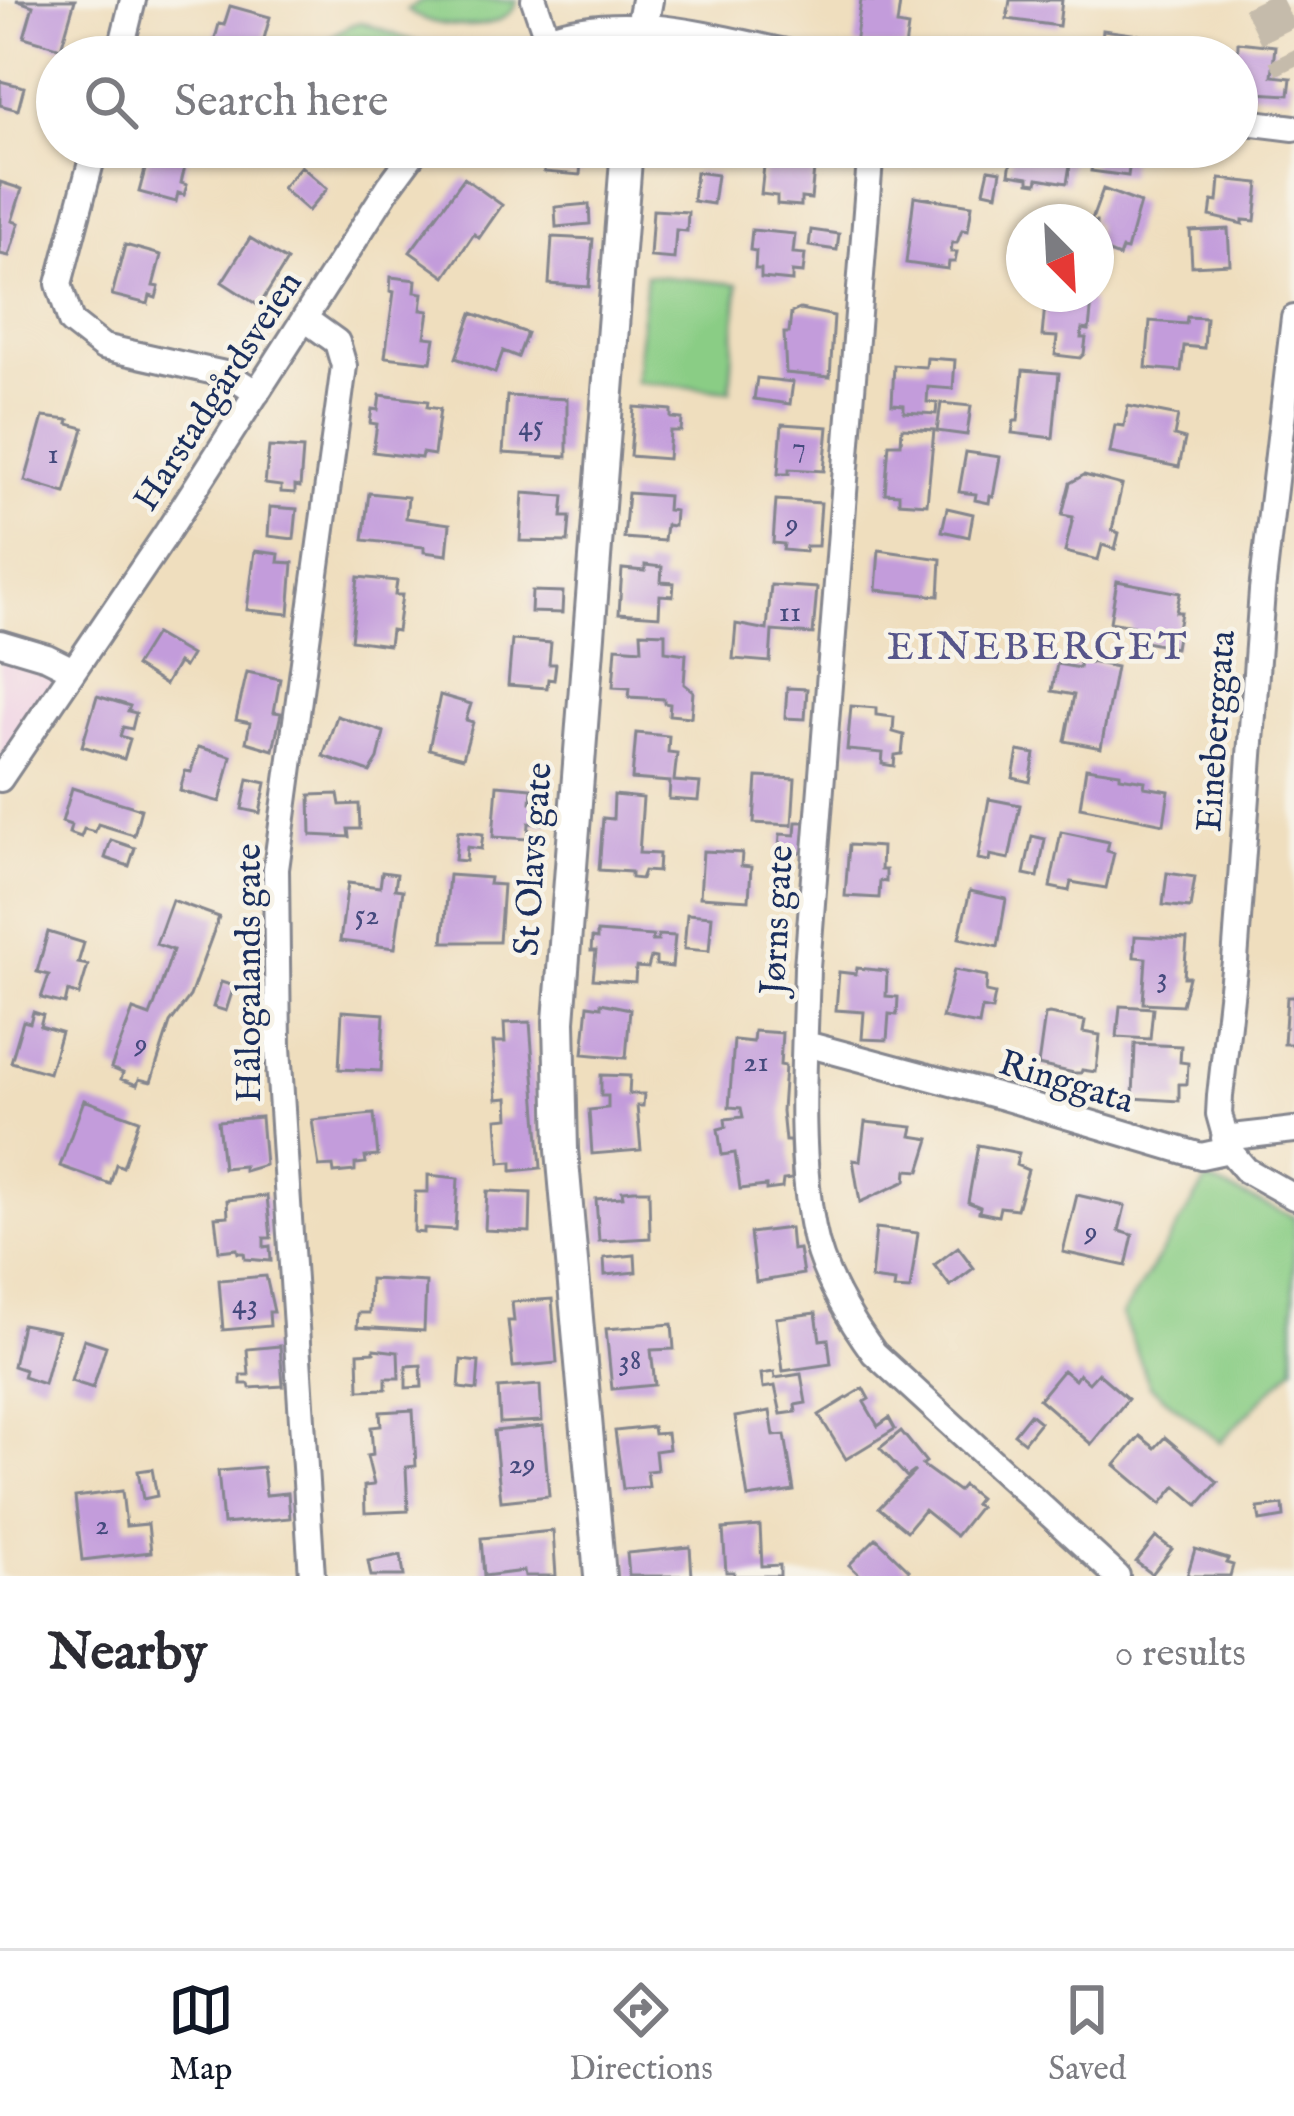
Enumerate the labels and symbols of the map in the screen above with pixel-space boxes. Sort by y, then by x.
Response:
north arrow [1006,204,1114,312]
street label: Harstadgårdsveien [124,263,313,520]
house number: 45 [518,408,544,446]
house number: 7 [792,429,806,467]
house number: 1 [47,436,59,474]
house number: 9 [784,506,799,544]
house number: 11 [779,594,801,632]
district label: EINEBERGET [887,624,1189,673]
street label: Eineberggata [1187,629,1247,833]
street label: St Olavs gate [504,761,564,958]
street label: Hålogalands gate [227,844,273,1102]
street label: Jørns gate [751,844,805,1000]
house number: 52 [355,897,379,935]
house number: 3 [1156,959,1168,997]
house number: 9 [133,1026,148,1064]
street label: Ringgata [993,1041,1140,1125]
house number: 21 [743,1044,769,1082]
house number: 9 [1083,1214,1098,1252]
house number: 43 [232,1286,258,1324]
house number: 38 [619,1342,641,1380]
house number: 29 [508,1446,536,1484]
house number: 2 [95,1507,109,1545]

